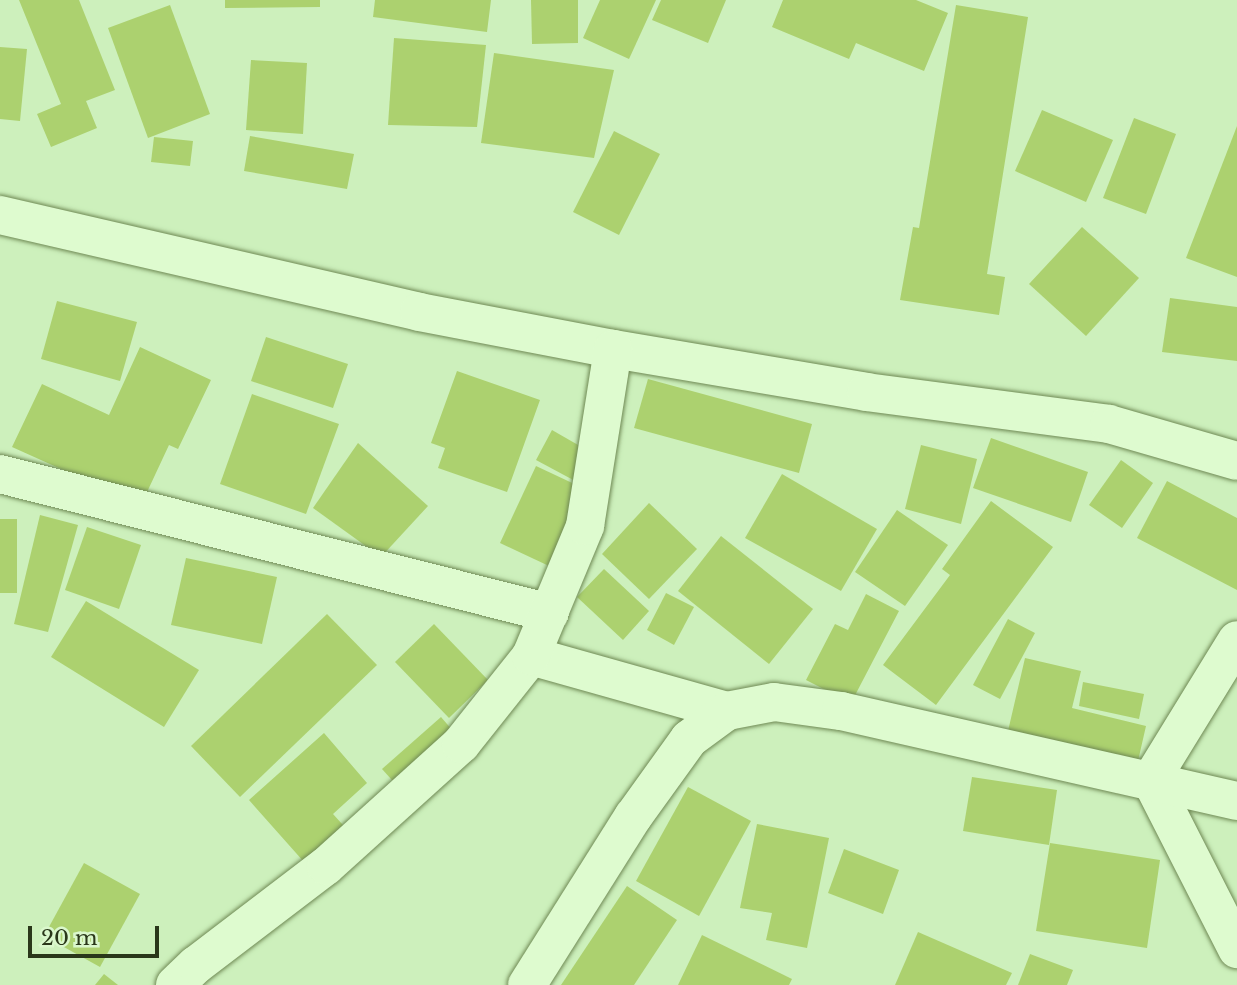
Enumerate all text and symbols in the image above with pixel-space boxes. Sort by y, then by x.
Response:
scale bar [32,912,163,956]
text: 20 m [41,925,98,951]

